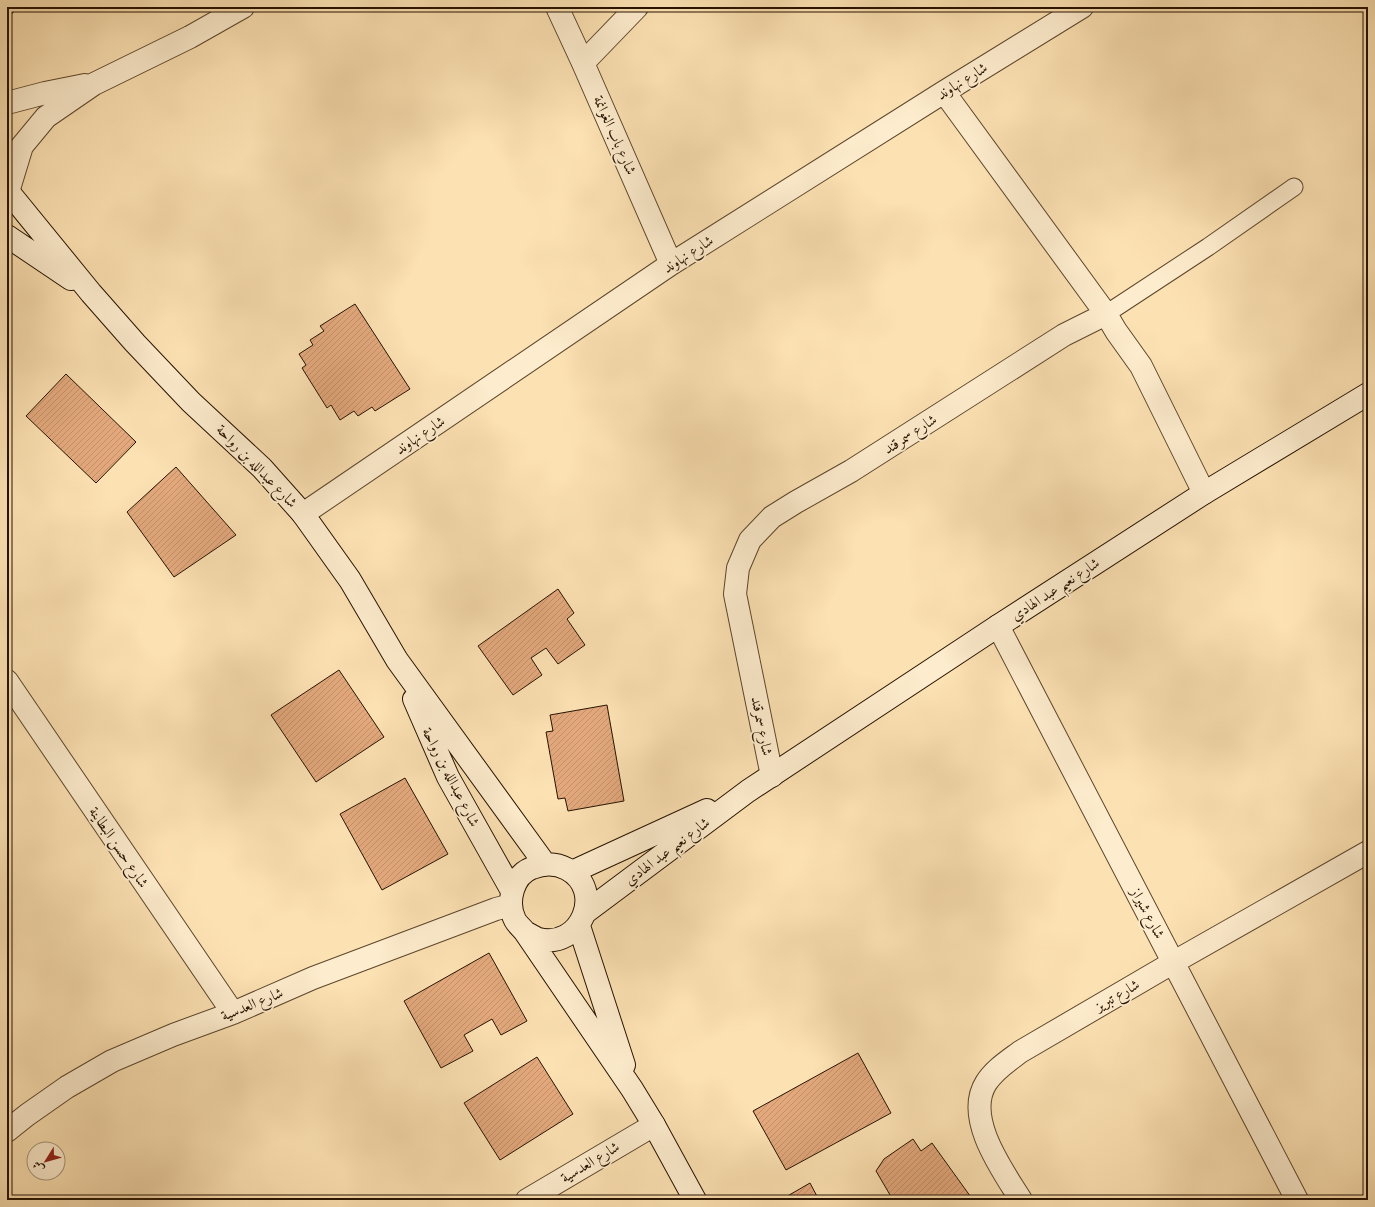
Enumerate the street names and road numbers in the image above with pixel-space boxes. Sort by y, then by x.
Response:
street label: شارع نهاوند [933,58,993,107]
street label: شارع باب الغوانمة [586,93,640,179]
street label: شارع نهاوند [659,231,719,280]
street label: شارع سمرقند [880,410,942,461]
street label: شارع نهاوند [392,412,451,462]
street label: شارع عبدالله بن رواحة [210,421,301,514]
street label: شارع نعيم عبد الهادي [1007,554,1106,629]
street label: شارع سمرقند [744,695,777,758]
street label: شارع عبدالله بن رواحة [415,724,484,831]
street label: شارع حسن البطاينة [82,803,153,893]
street label: شارع نعيم عبد الهادي [621,813,717,894]
street label: شارع شيراز [1123,883,1169,943]
street label: شارع تبريز [1090,975,1145,1019]
street label: شارع العدسية [218,983,287,1028]
street label: شارع العدسية [557,1137,625,1190]

